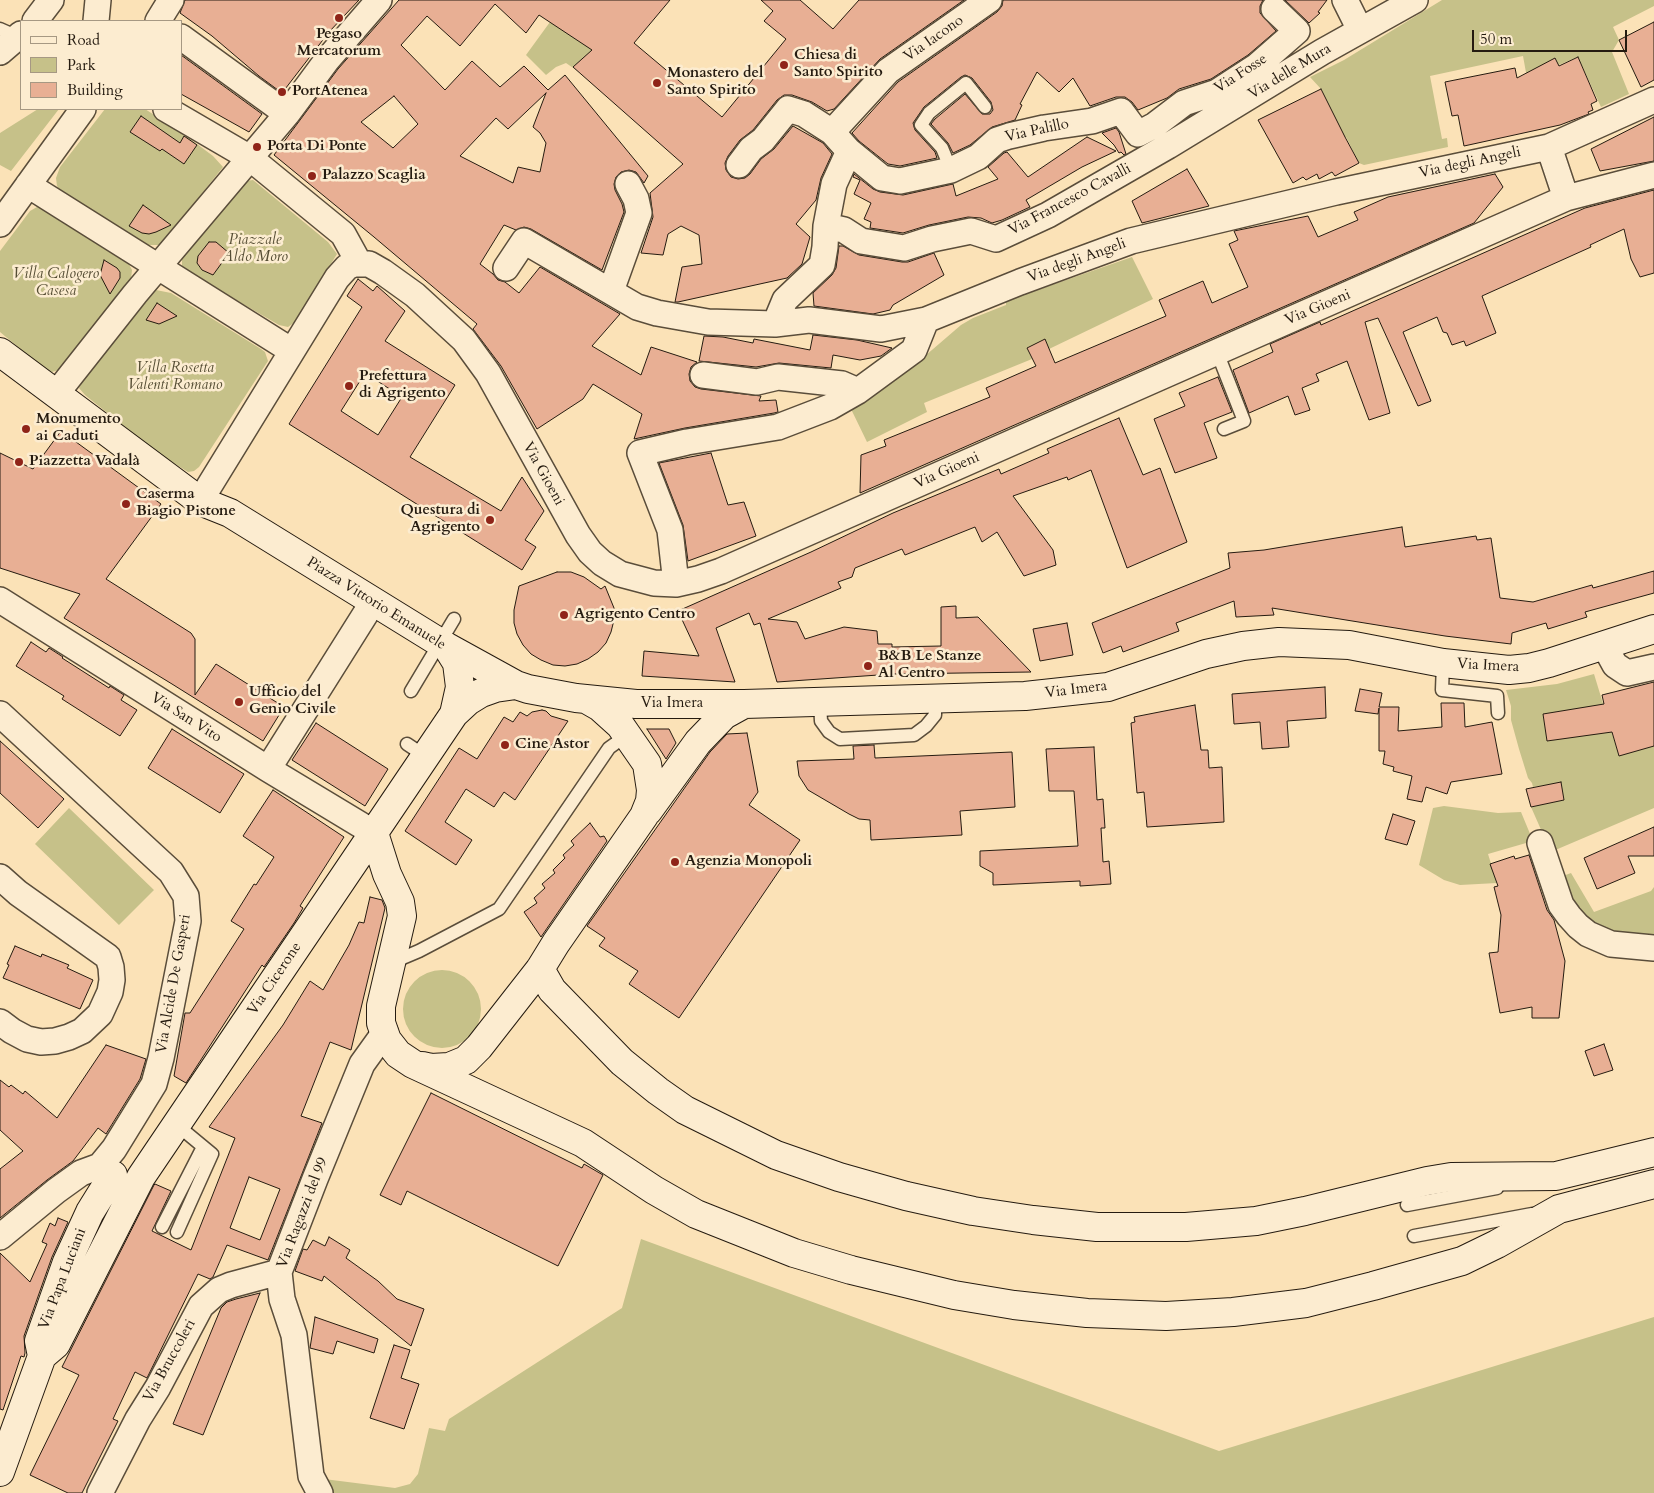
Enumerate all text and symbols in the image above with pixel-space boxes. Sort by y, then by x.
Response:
marker: Pegaso Mercatorum [333,12,345,24]
street label: Via Iacono [901,12,967,66]
legend [20,20,182,110]
scale bar [1474,20,1629,52]
place label: Pegaso Mercatorum [297,26,381,61]
text: 50 m [1480,29,1512,49]
text: Road [67,30,100,50]
street label: Via delle Mura [1245,40,1335,104]
place label: Chiesa di Santo Spirito [794,47,883,82]
street label: Via Fosse [1211,50,1271,98]
text: Park [67,55,96,75]
marker: Chiesa di Santo Spirito [778,59,790,71]
place label: Monastero del Santo Spirito [667,65,763,100]
marker: Monastero del Santo Spirito [651,77,663,89]
text: Building [67,80,123,100]
place label: PortAtenea [292,83,368,101]
marker: PortAtenea [276,86,288,98]
street label: Via Palillo [1003,115,1071,147]
place label: Porta Di Ponte [267,138,367,156]
marker: Porta Di Ponte [251,141,263,153]
street label: Via degli Angeli [1418,143,1522,183]
street label: Via Francesco Cavalli [1006,160,1134,240]
place label: Palazzo Scaglia [322,167,426,185]
marker: Palazzo Scaglia [306,170,318,182]
park label: Piazzale Aldo Moro [222,232,288,267]
street label: Via degli Angeli [1025,235,1129,287]
park label: Villa Calogero Casesa [13,266,99,301]
street label: Via Gioeni [1282,286,1354,330]
park label: Villa Rosetta Valenti Romano [128,360,222,395]
place label: Prefettura di Agrigento [359,368,446,403]
marker: Prefettura di Agrigento [343,380,355,392]
place label: Monumento ai Caduti [36,411,121,446]
marker: Monumento ai Caduti [20,423,32,435]
street label: Via Gioeni [518,439,568,509]
street label: Via Gioeni [912,449,982,493]
place label: Piazzetta Vadalà [29,453,140,471]
marker: Piazzetta Vadalà [13,456,25,468]
place label: Caserma Biagio Pistone [136,486,236,521]
marker: Caserma Biagio Pistone [120,498,132,510]
place label: Questura di Agrigento [400,502,480,537]
marker: Questura di Agrigento [484,514,496,526]
street label: Piazza Vittorio Emanuele [303,554,449,654]
place label: Agrigento Centro [574,606,695,624]
marker: Agrigento Centro [558,609,570,621]
place label: B&B Le Stanze Al Centro [878,648,981,683]
street label: Via Imera [1456,655,1520,677]
marker: B&B Le Stanze Al Centro [862,660,874,672]
street label: Via Imera [1044,677,1108,703]
place label: Ufficio del Genio Civile [249,684,336,719]
street label: Via San Vito [147,689,225,747]
street label: Via Imera [641,695,703,713]
marker: Ufficio del Genio Civile [233,696,245,708]
place label: Cine Astor [515,736,589,754]
marker: Cine Astor [499,739,511,751]
place label: Agenzia Monopoli [685,853,812,871]
marker: Agenzia Monopoli [669,856,681,868]
street label: Via Alcide De Gasperi [153,913,195,1055]
street label: Via Cicerone [244,939,306,1019]
street label: Via Ragazzi del 99 [274,1155,332,1271]
street label: Via Papa Luciani [35,1226,91,1332]
street label: Via Bruccoleri [140,1317,200,1405]

